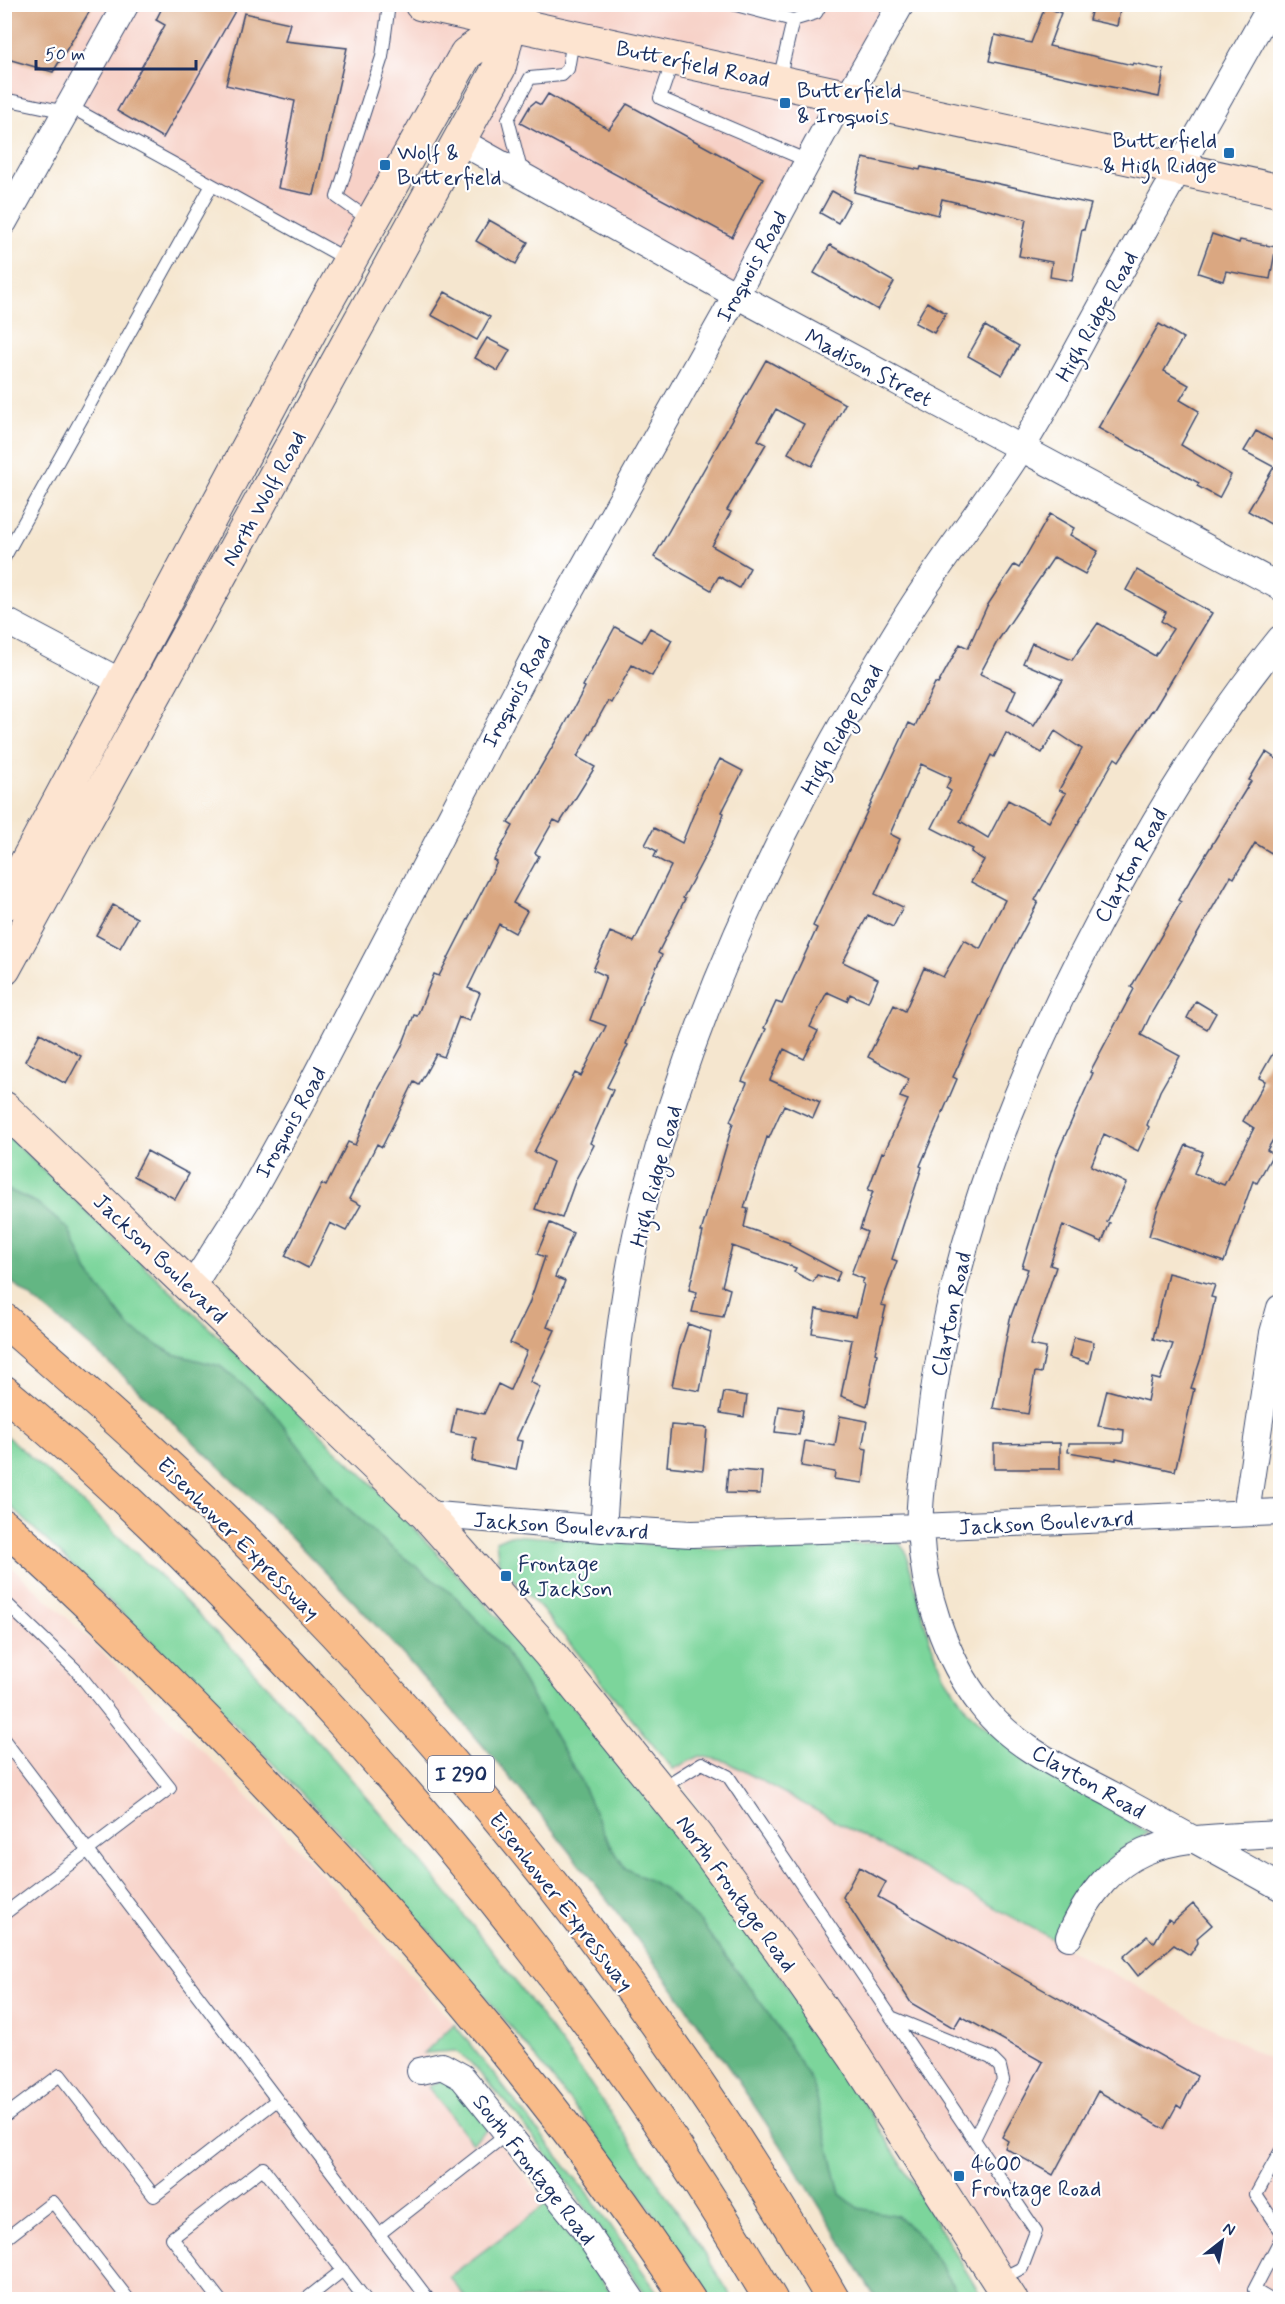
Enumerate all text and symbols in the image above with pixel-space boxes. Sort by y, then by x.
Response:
scale bar [36,33,196,71]
street label: Butterfield Road [613,35,772,95]
text: 50 m [45,43,85,67]
place label: Butterfield & Iroquois [797,78,902,131]
marker: Butterfield & Iroquois [778,96,792,110]
place label: Butterfield & High Ridge [1103,128,1217,184]
place label: Wolf & Butterfield [397,140,502,193]
marker: Butterfield & High Ridge [1222,146,1236,160]
marker: Wolf & Butterfield [378,158,392,172]
street label: Iroquois Road [711,206,795,328]
street label: High Ridge Road [1050,247,1148,389]
street label: Madison Street [799,323,937,414]
street label: North Wolf Road [216,427,313,571]
street label: Iroquois Road [476,631,559,753]
street label: High Ridge Road [795,660,893,802]
street label: Clayton Road [1089,804,1175,928]
street label: Iroquois Road [250,1062,334,1184]
street label: High Ridge Road [625,1103,692,1251]
street label: Jackson Boulevard [87,1188,232,1330]
street label: Clayton Road [925,1250,979,1379]
street label: Eisenhower Expressway [150,1452,325,1627]
street label: Jackson Boulevard [958,1505,1134,1543]
street label: Jackson Boulevard [472,1507,649,1547]
place label: Frontage & Jackson [518,1551,613,1604]
marker: Frontage & Jackson [499,1569,513,1583]
street label: Clayton Road [1026,1739,1150,1827]
road number: I 290 [428,1756,494,1792]
street label: Eisenhower Expressway [482,1807,639,1997]
street label: North Frontage Road [667,1810,802,1980]
street label: South Frontage Road [463,2089,601,2253]
place label: 4600 Frontage Road [971,2151,1101,2207]
marker: 4600 Frontage Road [952,2169,966,2183]
north arrow [1192,2211,1252,2271]
text: N [1219,2218,1239,2241]

